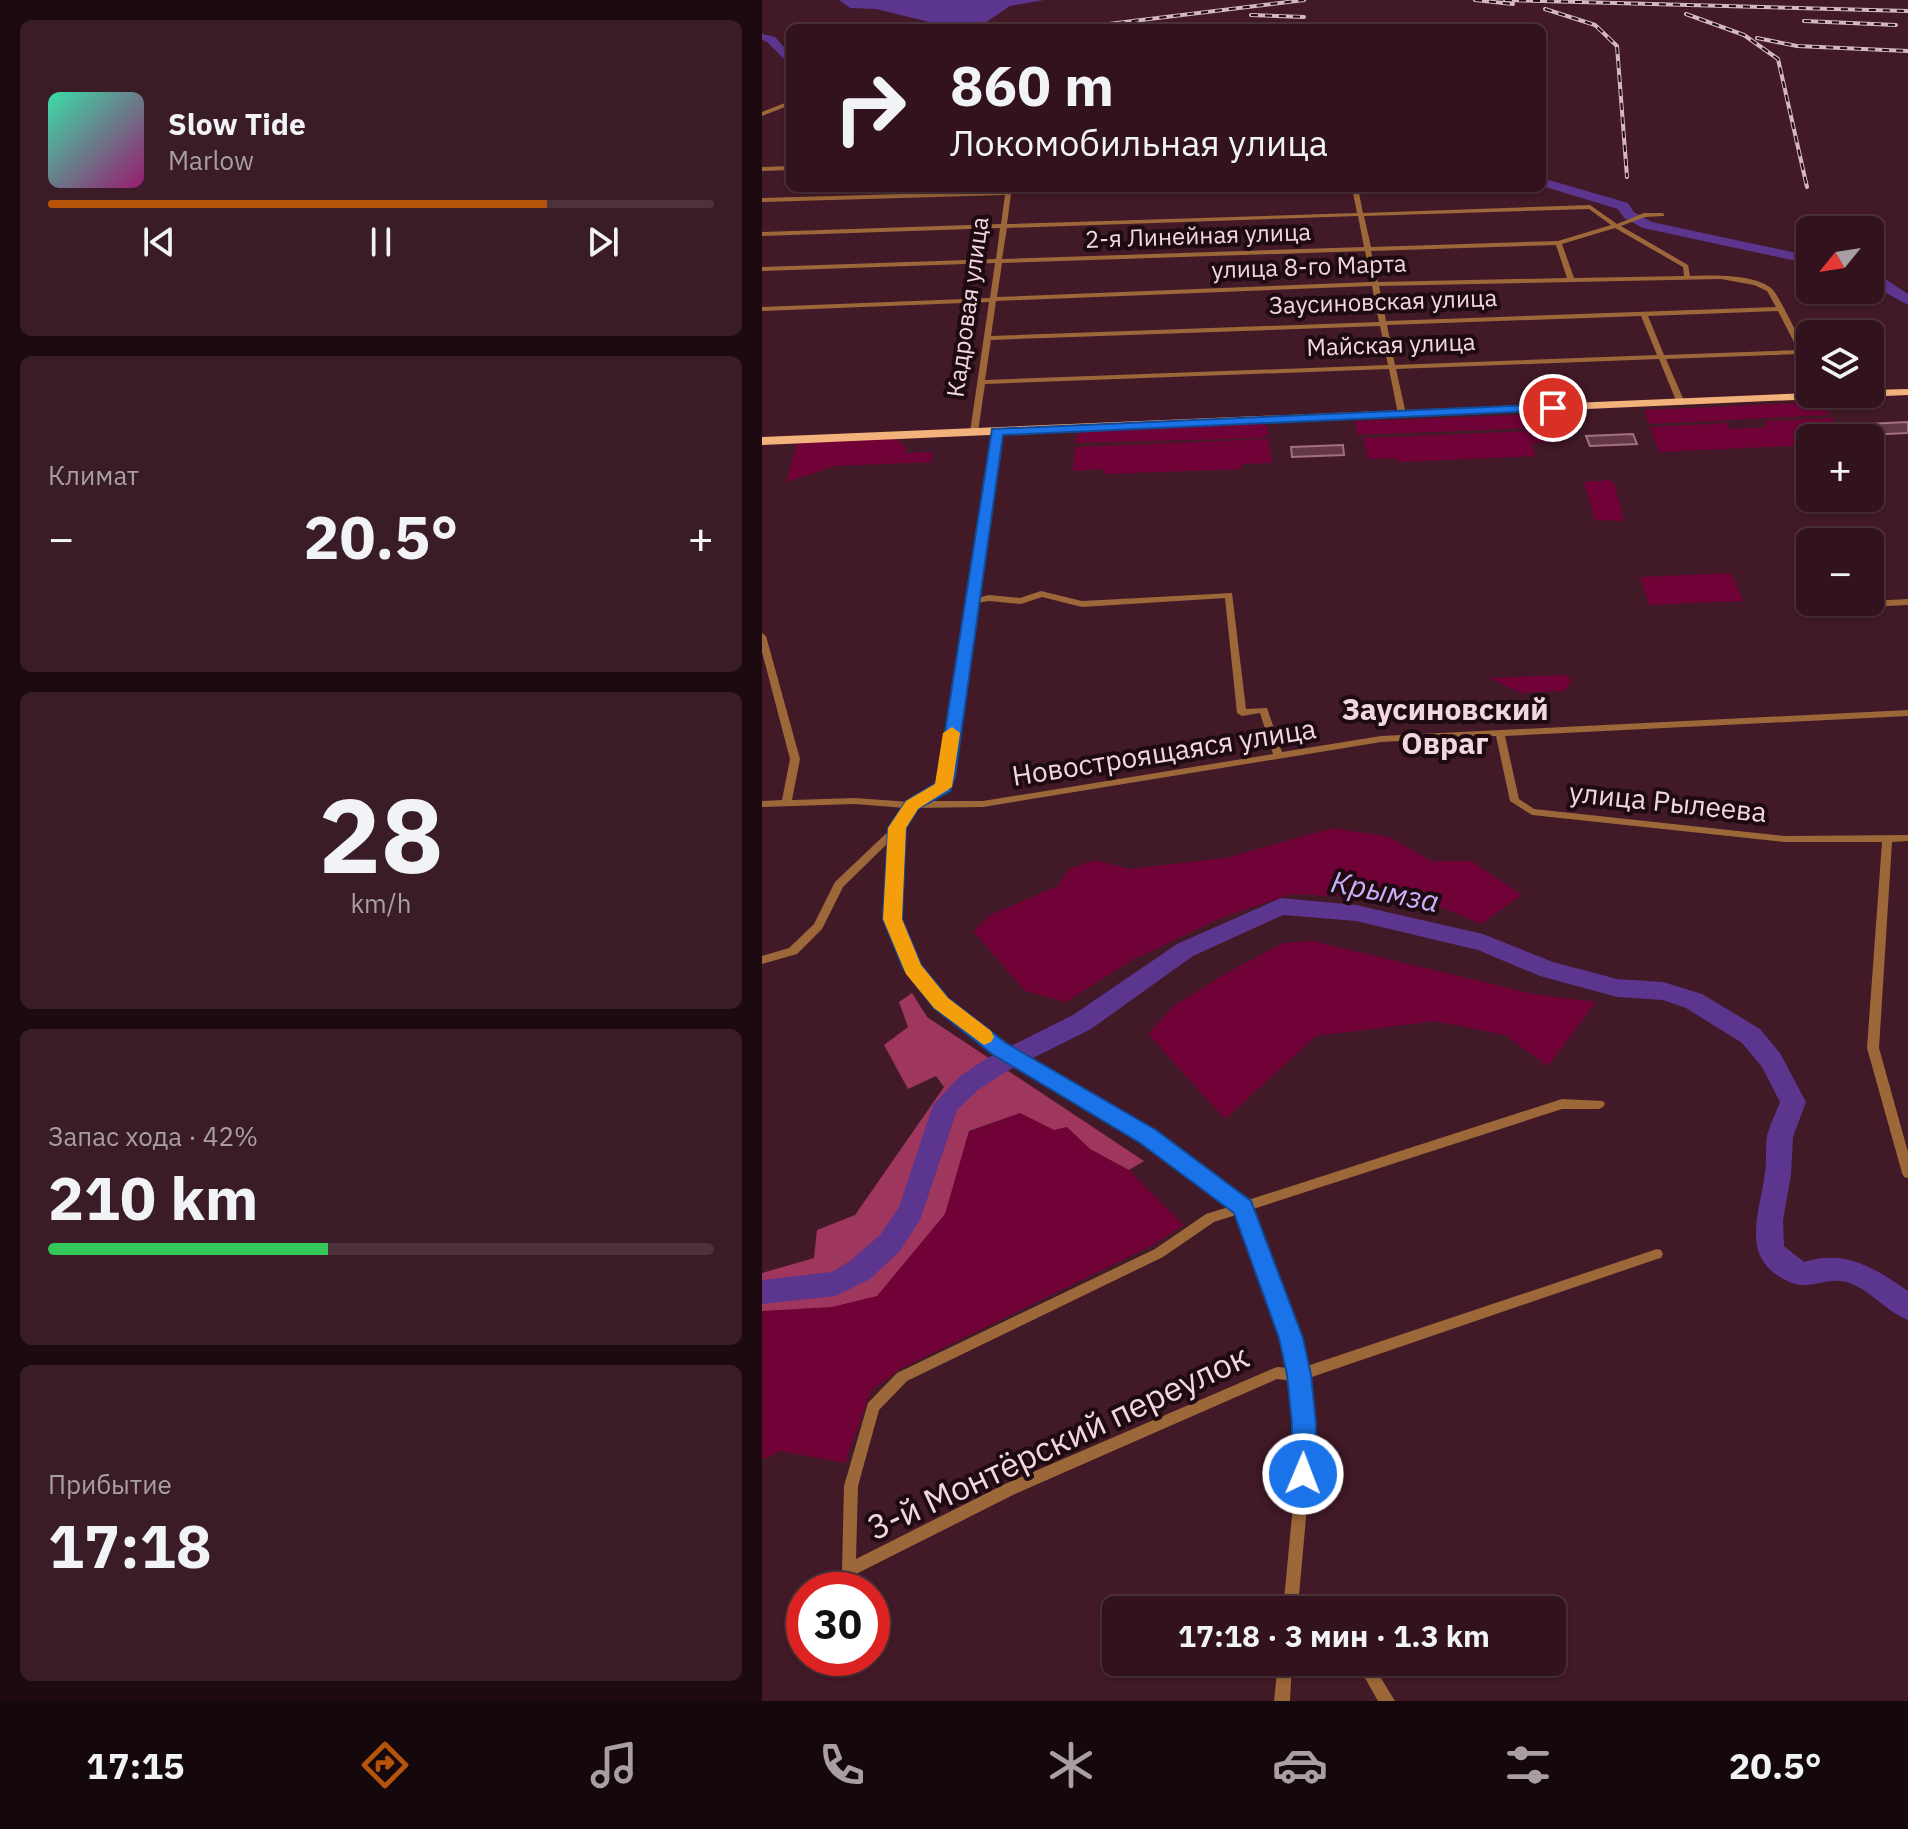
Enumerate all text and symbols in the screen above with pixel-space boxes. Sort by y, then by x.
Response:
text: 860 m [950,49,1114,121]
icon: right [818,56,922,160]
text: Slow Tide [168,104,306,143]
text: Локомобильная улица [950,119,1328,166]
text: Marlow [168,143,254,177]
street label: Кадровая улица [939,214,996,399]
street label: 2-я Линейная улица [1084,215,1312,255]
north arrow [1796,216,1884,304]
map controls [1796,216,1884,616]
icon: previous [137,220,181,264]
icon: pause [359,220,403,264]
icon: next [581,220,625,264]
street label: улица 8-го Марта [1211,247,1407,285]
street label: Заусиновская улица [1268,281,1498,321]
button: layers [1796,320,1884,408]
street label: Майская улица [1306,325,1476,363]
pin [1519,374,1587,442]
icon: arrive [1531,386,1575,430]
button: + [1796,424,1884,512]
text: Климат [48,458,139,492]
text: 20.5° [304,497,458,576]
text: − [48,509,74,566]
text: + [688,509,714,566]
button: − [1796,528,1884,616]
district label: Заусиновский Овраг [1341,689,1549,762]
street label: Новостроящаяся улица [1009,709,1319,794]
text: 28 [319,766,443,902]
street label: улица Рылеева [1567,773,1769,830]
water label: Крымза [1328,861,1443,920]
text: km/h [350,886,412,920]
text: Запас хода · 42% [48,1119,258,1153]
text: 210 km [48,1158,258,1237]
street label: 3-й Монтёрский переулок [860,1333,1255,1549]
position arrow [1261,1432,1345,1516]
text: Прибытие [48,1467,172,1501]
text: 17:18 [48,1506,212,1585]
speed limit sign: 30 [786,1572,890,1676]
text: 17:18 · 3 мин · 1.3 km [1178,1616,1490,1655]
icon: directions [357,1737,413,1793]
icon: music [586,1737,642,1793]
icon: phone [814,1737,870,1793]
icon: climate [1043,1737,1099,1793]
icon: car [1272,1737,1328,1793]
icon: filters [1500,1737,1556,1793]
text: 17:15 [86,1742,185,1789]
text: 20.5° [1729,1742,1822,1789]

